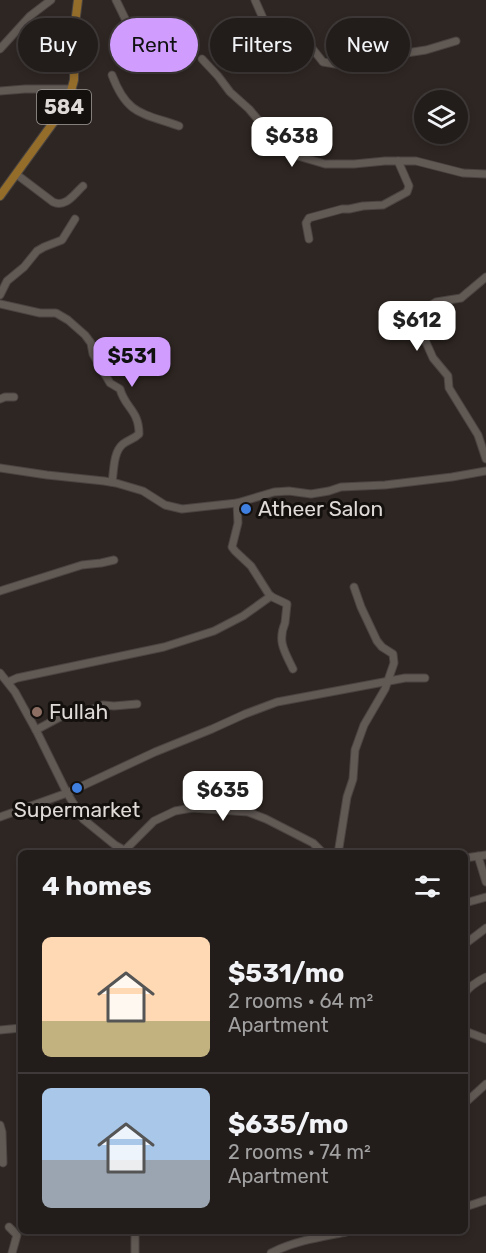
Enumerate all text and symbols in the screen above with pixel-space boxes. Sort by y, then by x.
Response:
chip: Buy [18,18,98,72]
chip: Rent [110,18,198,72]
chip: Filters [210,18,314,72]
chip: New [326,18,410,72]
road number: 584 [37,90,91,124]
map controls [414,90,468,144]
button: layers [414,90,468,144]
pin: $638 [256,117,328,168]
text: $638 [265,124,319,148]
pin: $612 [381,301,453,352]
text: $612 [393,308,441,332]
pin: $531 [96,337,168,388]
text: $531 [107,344,157,368]
place label: Atheer Salon [258,496,383,521]
marker: Atheer Salon [239,502,253,516]
place label: Fullah [49,699,108,724]
marker: Fullah [30,705,44,719]
pin: $635 [187,771,259,822]
text: $635 [197,778,249,802]
marker: Supermarket [70,781,84,795]
place label: Supermarket [14,797,140,822]
icon: filters [411,870,444,903]
text: 4 homes [42,871,152,902]
text: $531/mo [228,958,344,989]
icon: home [90,961,162,1033]
text: 2 rooms · 64 m² [228,989,373,1013]
text: Apartment [228,1013,329,1037]
text: $635/mo [228,1109,348,1140]
icon: home [90,1112,162,1184]
text: 2 rooms · 74 m² [228,1140,371,1164]
text: Apartment [228,1164,329,1188]

